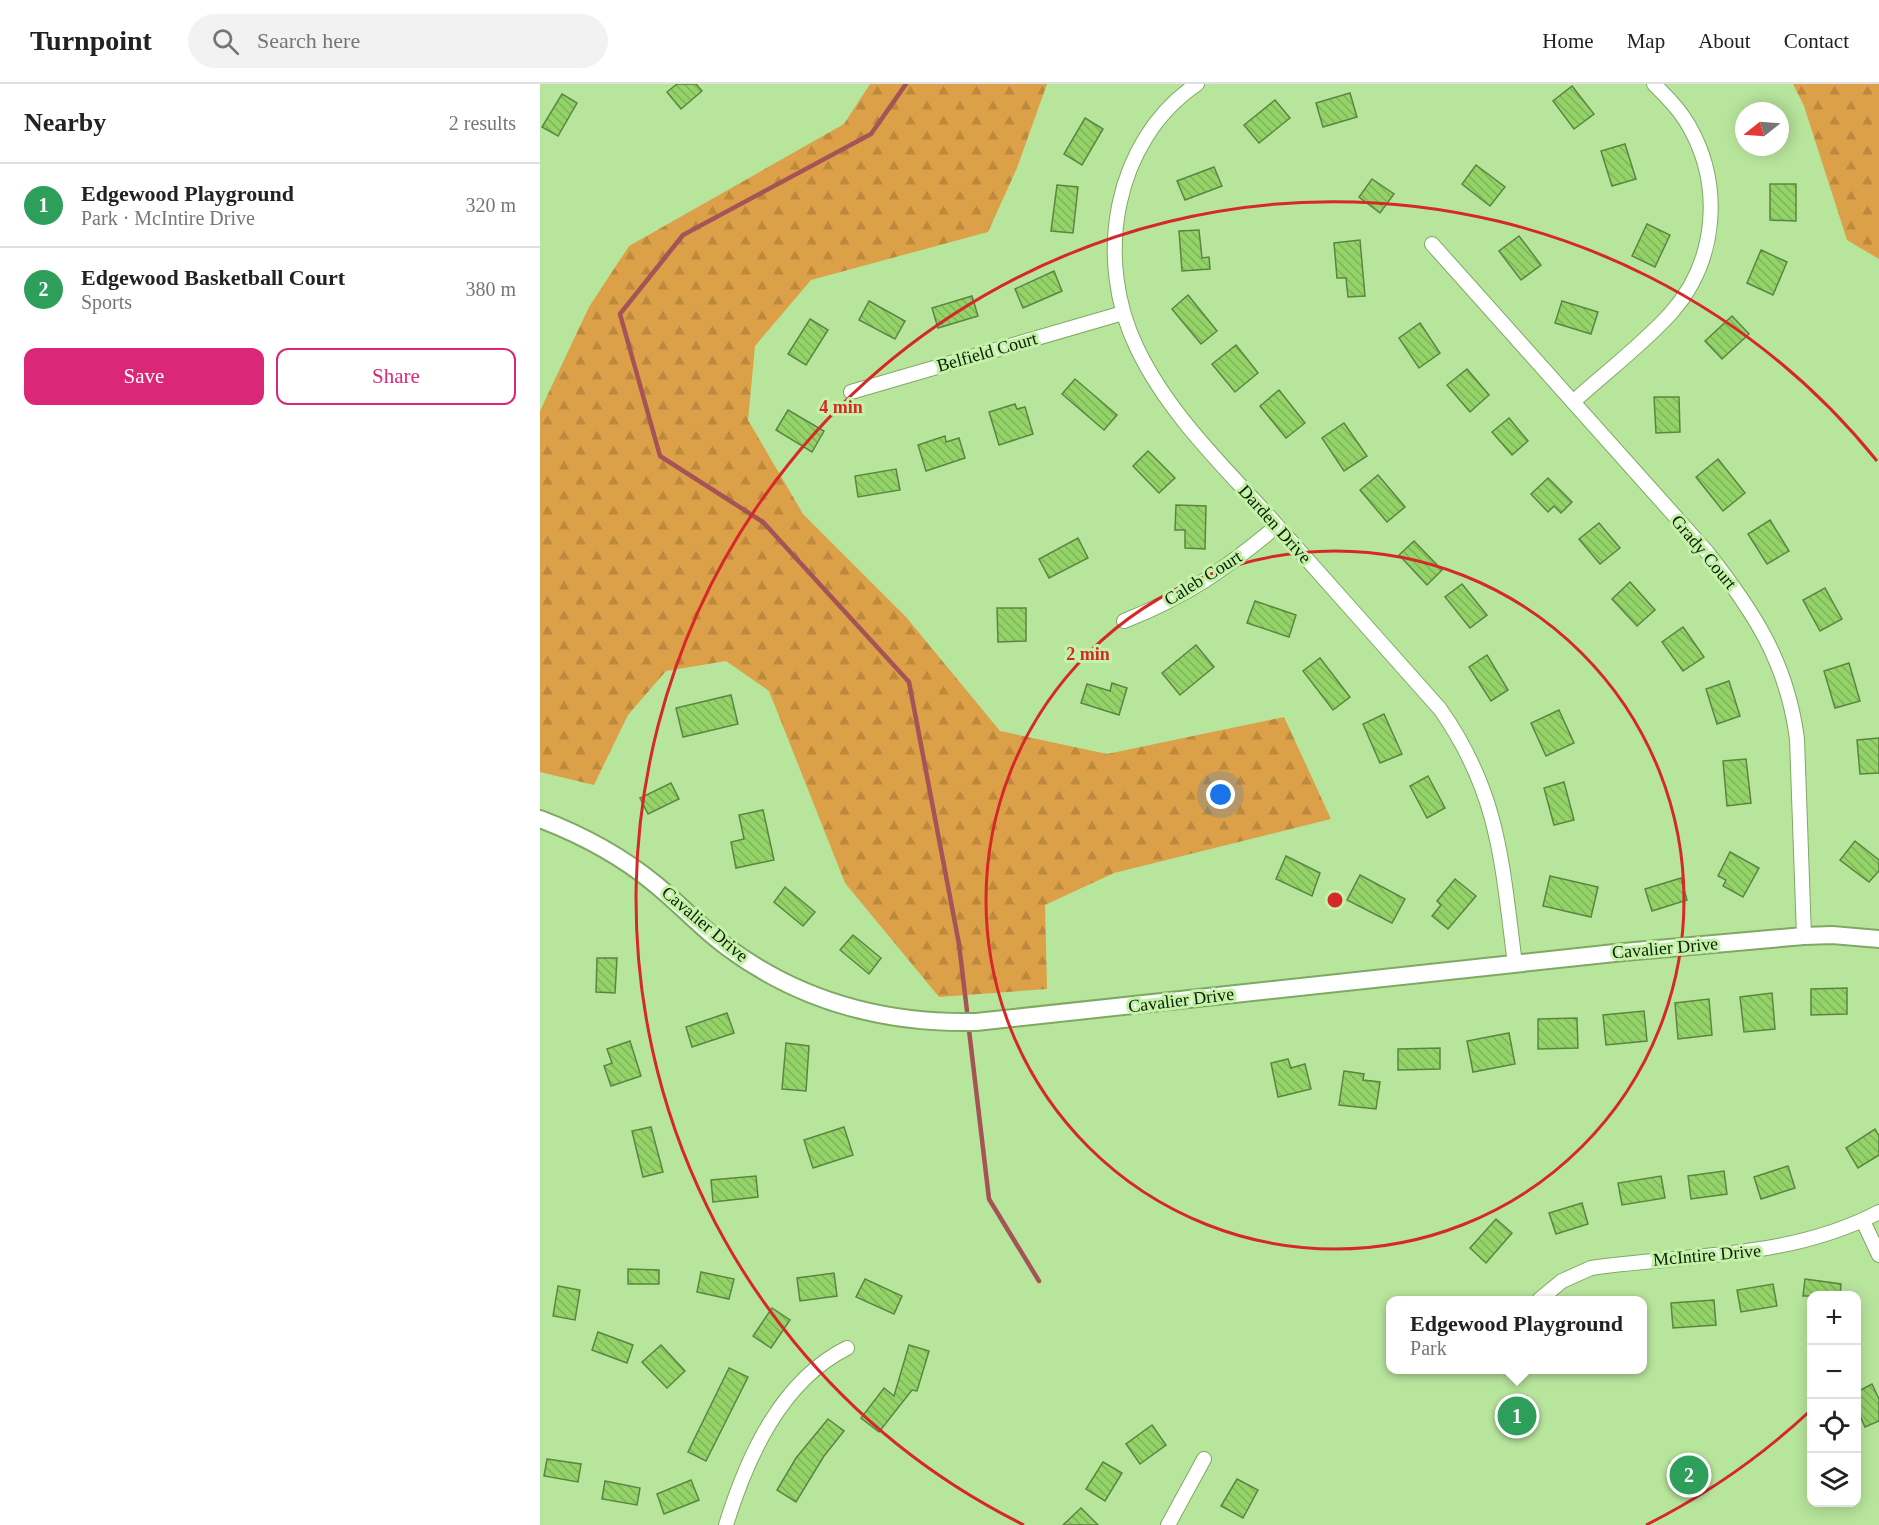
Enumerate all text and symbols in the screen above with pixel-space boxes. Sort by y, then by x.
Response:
search box [188,14,608,68]
text: Turnpoint [30,25,152,56]
icon: search [209,25,242,58]
text: Search here [257,28,360,53]
text: Home [1542,29,1594,53]
text: Map [1627,29,1665,53]
text: About [1698,29,1751,53]
text: Contact [1784,29,1849,53]
north arrow [1735,102,1789,156]
text: Nearby [24,108,106,137]
text: 2 results [449,112,516,134]
text: Edgewood Playground [81,181,294,206]
text: 1 [39,194,49,216]
text: 320 m [465,194,516,216]
text: Park · McIntire Drive [81,207,255,229]
text: Edgewood Basketball Court [81,265,345,290]
text: 2 [39,278,49,300]
text: 380 m [465,278,516,300]
text: Sports [81,291,132,313]
street label: Belfield Court [935,328,1039,376]
button: Save [24,348,264,405]
button: Share [276,348,516,405]
text: 4 min [819,397,863,417]
street label: Darden Drive [1235,481,1315,567]
street label: Grady Court [1667,511,1741,593]
street label: Caleb Court [1161,546,1245,610]
text: 2 min [1066,644,1110,664]
your location [1206,780,1235,809]
street label: Cavalier Drive [658,882,752,966]
centre of rings [1325,890,1345,910]
street label: Cavalier Drive [1611,933,1719,963]
street label: Cavalier Drive [1127,984,1235,1016]
street label: McIntire Drive [1652,1240,1762,1270]
map controls [1807,1291,1861,1507]
button: + [1807,1291,1861,1345]
popup [1386,1296,1647,1374]
text: Edgewood Playground [1410,1311,1623,1336]
text: Park [1410,1337,1447,1359]
button: − [1807,1345,1861,1399]
pin: 1 [1498,1394,1536,1438]
button: locate [1807,1399,1861,1453]
pin: 2 [1670,1452,1708,1498]
button: layers [1807,1453,1861,1507]

